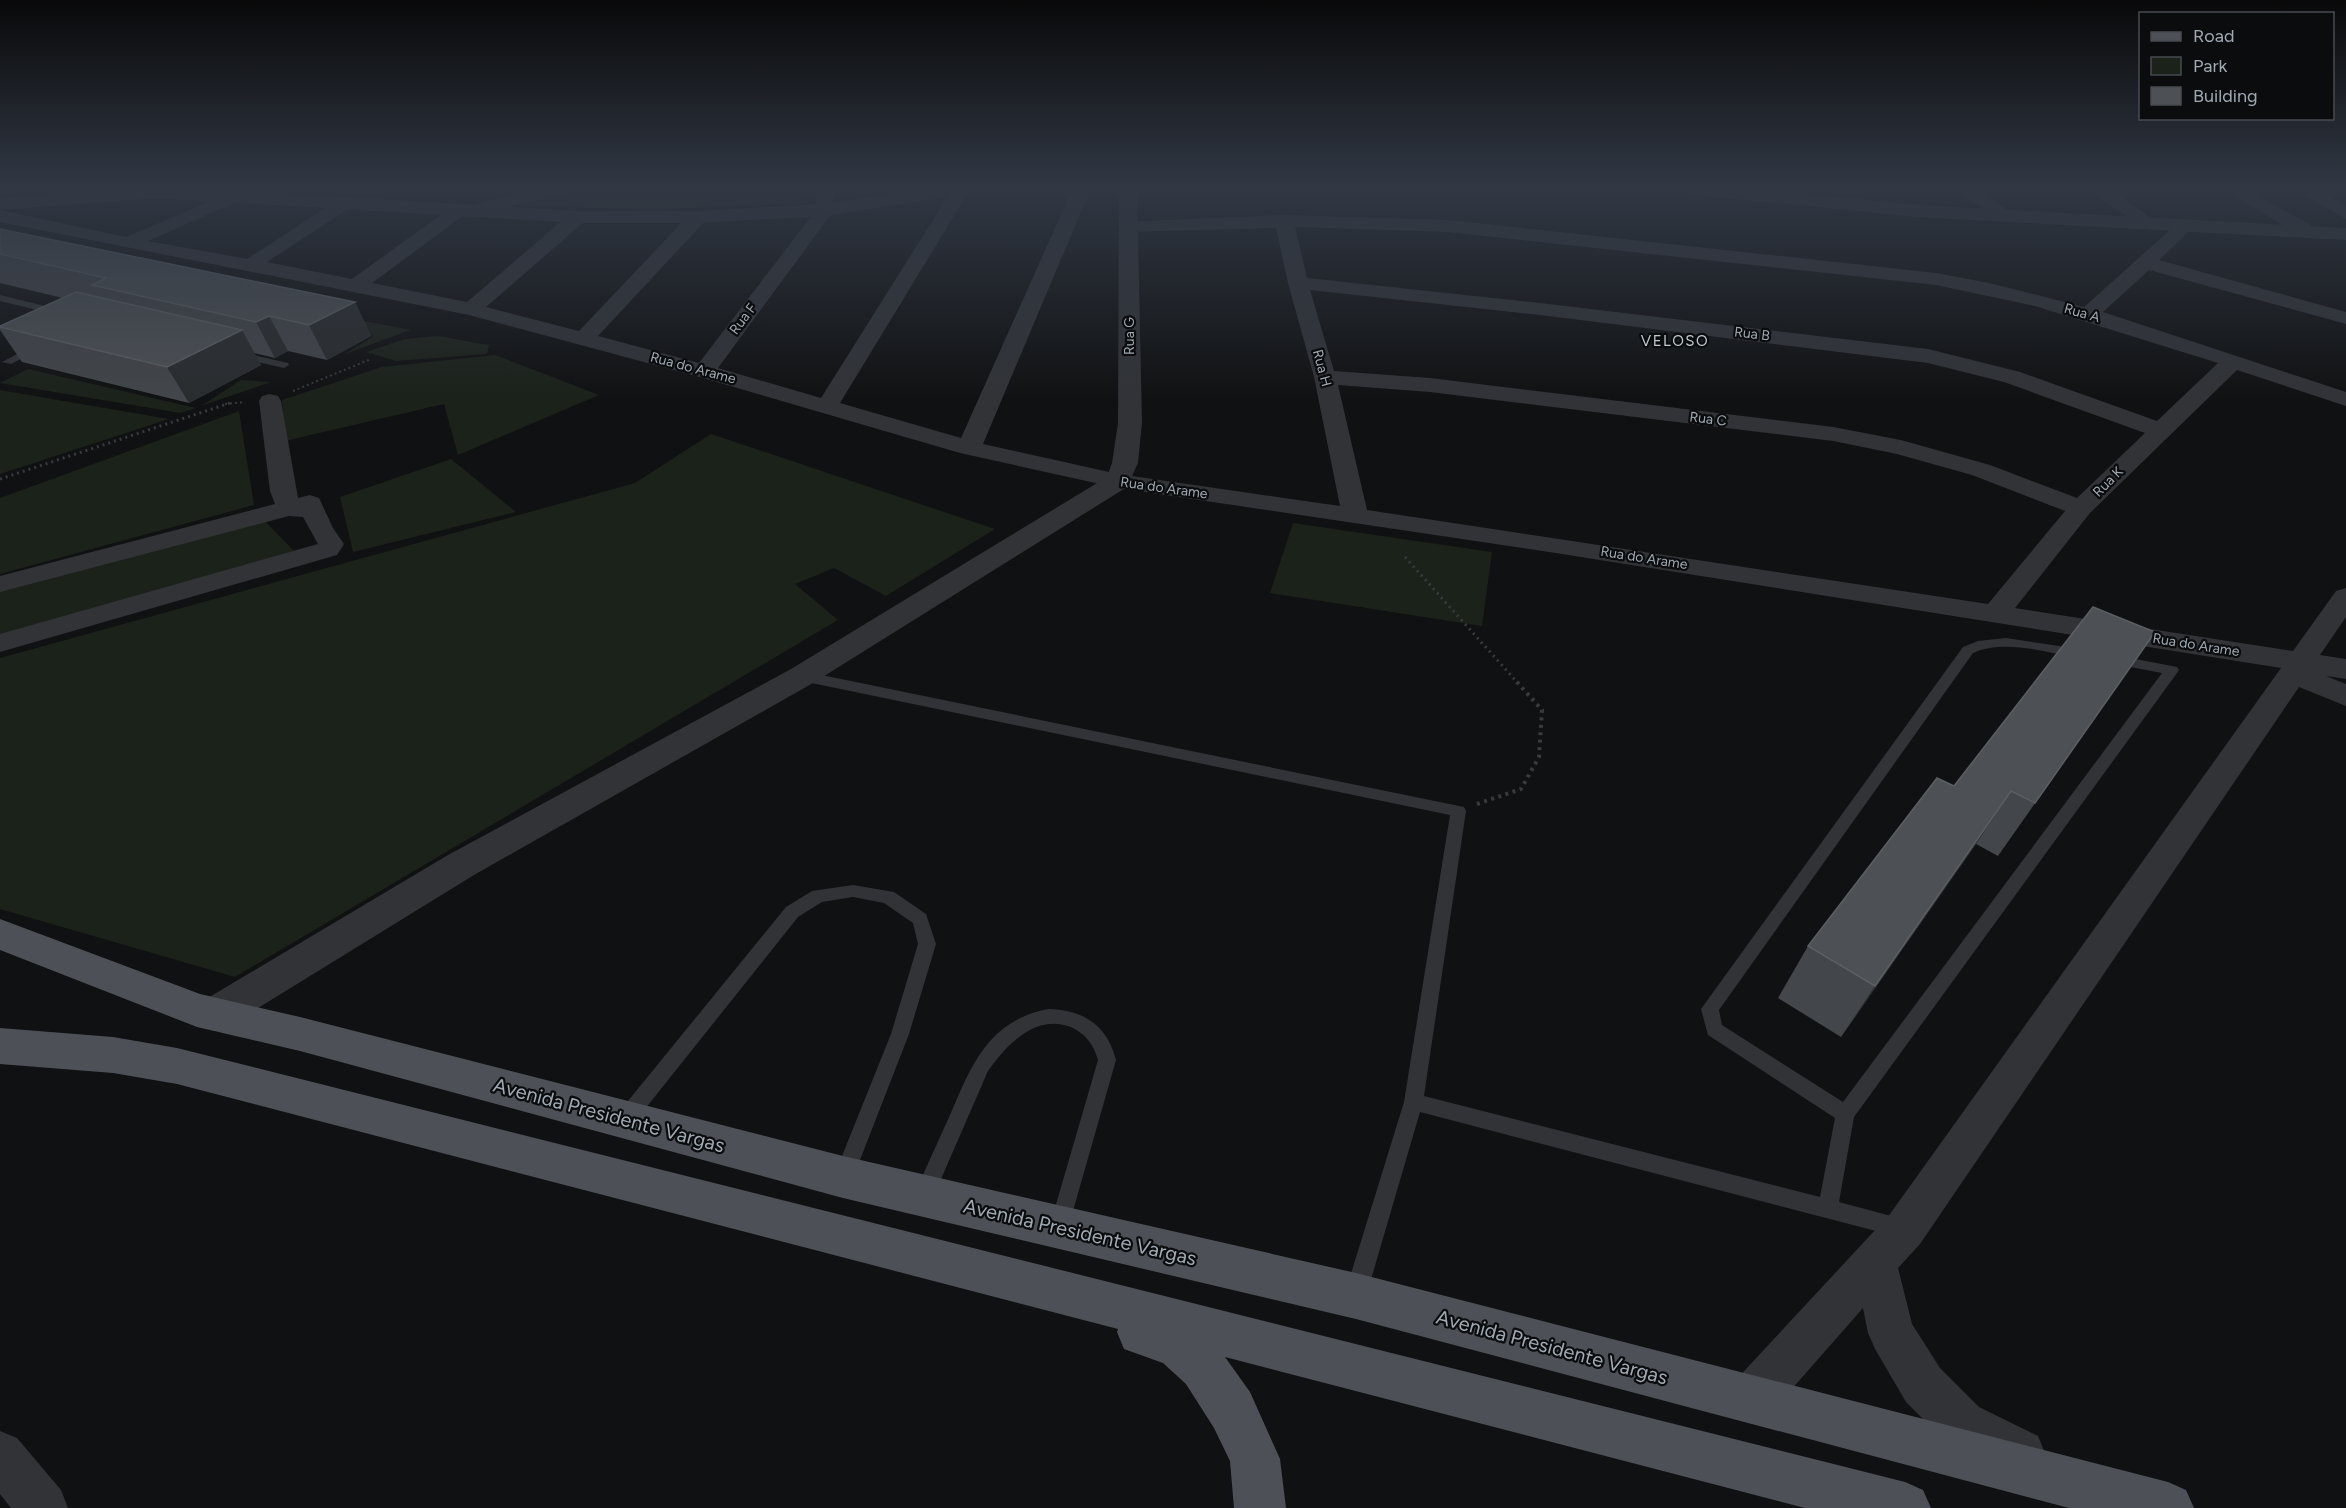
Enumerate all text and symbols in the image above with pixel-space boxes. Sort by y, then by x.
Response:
legend [2139,12,2334,120]
text: Road [2193,25,2234,47]
text: Park [2193,55,2228,77]
text: Building [2193,85,2258,107]
street label: Rua F [726,300,760,338]
street label: Rua A [2062,300,2102,326]
street label: Rua G [1121,317,1138,355]
street label: Rua B [1733,323,1771,345]
district label: VELOSO [1641,332,1709,350]
street label: Rua do Arame [648,348,738,388]
street label: Rua H [1309,348,1335,388]
street label: Rua C [1688,408,1728,430]
street label: Rua K [2089,463,2127,501]
street label: Rua do Arame [1119,473,1209,503]
street label: Rua do Arame [1599,543,1689,573]
street label: Rua do Arame [2151,630,2241,660]
street label: Avenida Presidente Vargas [491,1073,727,1157]
street label: Avenida Presidente Vargas [961,1193,1199,1271]
street label: Avenida Presidente Vargas [1434,1305,1670,1389]

